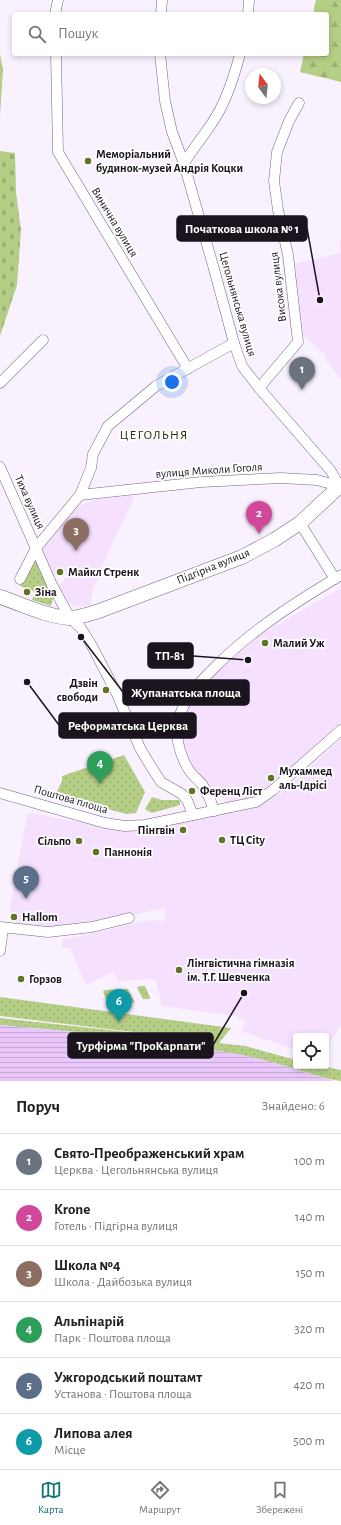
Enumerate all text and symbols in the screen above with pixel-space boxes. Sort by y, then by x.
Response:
search box [12,12,329,56]
icon: search [26,23,48,45]
text: Пошук [58,26,98,41]
north arrow [245,68,281,104]
place label: Меморіальний будинок-музей Андрія Коцки [96,148,243,175]
marker: Меморіальний будинок-музей Андрія Коцки [83,156,93,166]
street label: Винична вулиця [89,185,140,259]
callout: Початкова школа № 1 [177,216,307,241]
text: Початкова школа № 1 [185,223,299,236]
street label: Цегольнянська вулиця [216,250,259,358]
street label: Висока вулиця [268,251,289,323]
pin: 1 [289,357,315,390]
your location [162,372,182,392]
district label: ЦЕГОЛЬНЯ [120,429,188,442]
street label: вулиця Миколи Гоголя [155,460,263,481]
street label: Тиха вулиця [12,473,47,531]
pin: 2 [246,501,272,534]
pin: 3 [63,518,89,551]
street label: Підгірна вулиця [175,546,252,587]
place label: Майкл Стренк [68,566,139,578]
marker: Майкл Стренк [55,567,65,577]
place label: Зіна [35,586,57,598]
marker: Зіна [22,587,32,597]
place label: Малий Уж [273,637,325,649]
marker: Малий Уж [260,638,270,648]
callout: ТП-81 [148,643,193,668]
text: ТП-81 [155,650,185,663]
place label: Дзвін свободи [57,677,98,703]
callout: Жупанатська площа [123,680,249,705]
marker: Дзвін свободи [101,685,111,695]
text: Жупанатська площа [131,687,241,700]
callout: Реформатська Церква [59,713,196,738]
text: Реформатська Церква [68,720,188,733]
pin: 4 [87,751,113,784]
place label: Мухаммед аль-Ідрісі [279,765,333,791]
marker: Мухаммед аль-Ідрісі [266,773,276,783]
street label: Поштова площа [33,783,110,815]
place label: Ференц Ліст [200,785,262,797]
marker: Ференц Ліст [187,786,197,796]
place label: Пінгвін [138,824,175,836]
marker: Пінгвін [178,825,188,835]
place label: ТЦ City [230,834,265,847]
place label: Сільпо [38,835,71,847]
marker: ТЦ City [217,835,227,845]
marker: Сільпо [74,836,84,846]
place label: Паннонія [104,846,152,858]
marker: Паннонія [91,847,101,857]
pin: 5 [13,866,39,899]
place label: Hallom [22,911,58,923]
marker: Hallom [9,912,19,922]
place label: Лінгвістична гімназія ім. Т.Г. Шевченка [187,957,295,983]
marker: Лінгвістична гімназія ім. Т.Г. Шевченка [174,965,184,975]
place label: Горзов [29,973,62,985]
marker: Горзов [16,974,26,984]
pin: 6 [106,989,132,1022]
callout: Турфірма "ПроКарпати" [68,1033,213,1058]
map controls [293,1033,329,1069]
button: locate [293,1033,329,1069]
text: Турфірма "ПроКарпати" [76,1040,206,1053]
text: Поруч [16,1098,60,1115]
text: Знайдено: 6 [262,1100,325,1113]
text: Свято-Преображенський храм [54,1146,244,1161]
text: 1 [27,1155,31,1168]
text: 100 m [294,1155,325,1168]
text: Церква · Цегольнянська вулиця [54,1164,218,1177]
text: Krone [54,1202,90,1217]
text: 2 [26,1211,32,1224]
text: 140 m [295,1211,325,1224]
text: Готель · Підгірна вулиця [54,1220,178,1233]
text: Школа №4 [54,1258,121,1273]
text: 3 [26,1267,32,1280]
text: 150 m [296,1267,325,1280]
text: Школа · Дайбозька вулиця [54,1276,192,1289]
text: Альпінарій [54,1314,124,1329]
text: 4 [26,1323,32,1336]
text: 320 m [294,1323,325,1336]
text: Парк · Поштова площа [54,1332,171,1345]
text: Ужгородський поштамт [54,1370,202,1385]
text: 5 [26,1379,32,1392]
text: 420 m [293,1379,325,1392]
text: Установа · Поштова площа [54,1388,192,1401]
text: Липова алея [54,1426,133,1441]
text: 6 [26,1435,32,1448]
text: 500 m [293,1435,325,1448]
text: Місце [54,1444,86,1457]
tab: Карта [38,1479,64,1516]
tab: Маршрут [139,1479,180,1516]
tab: Збережені [256,1479,303,1516]

